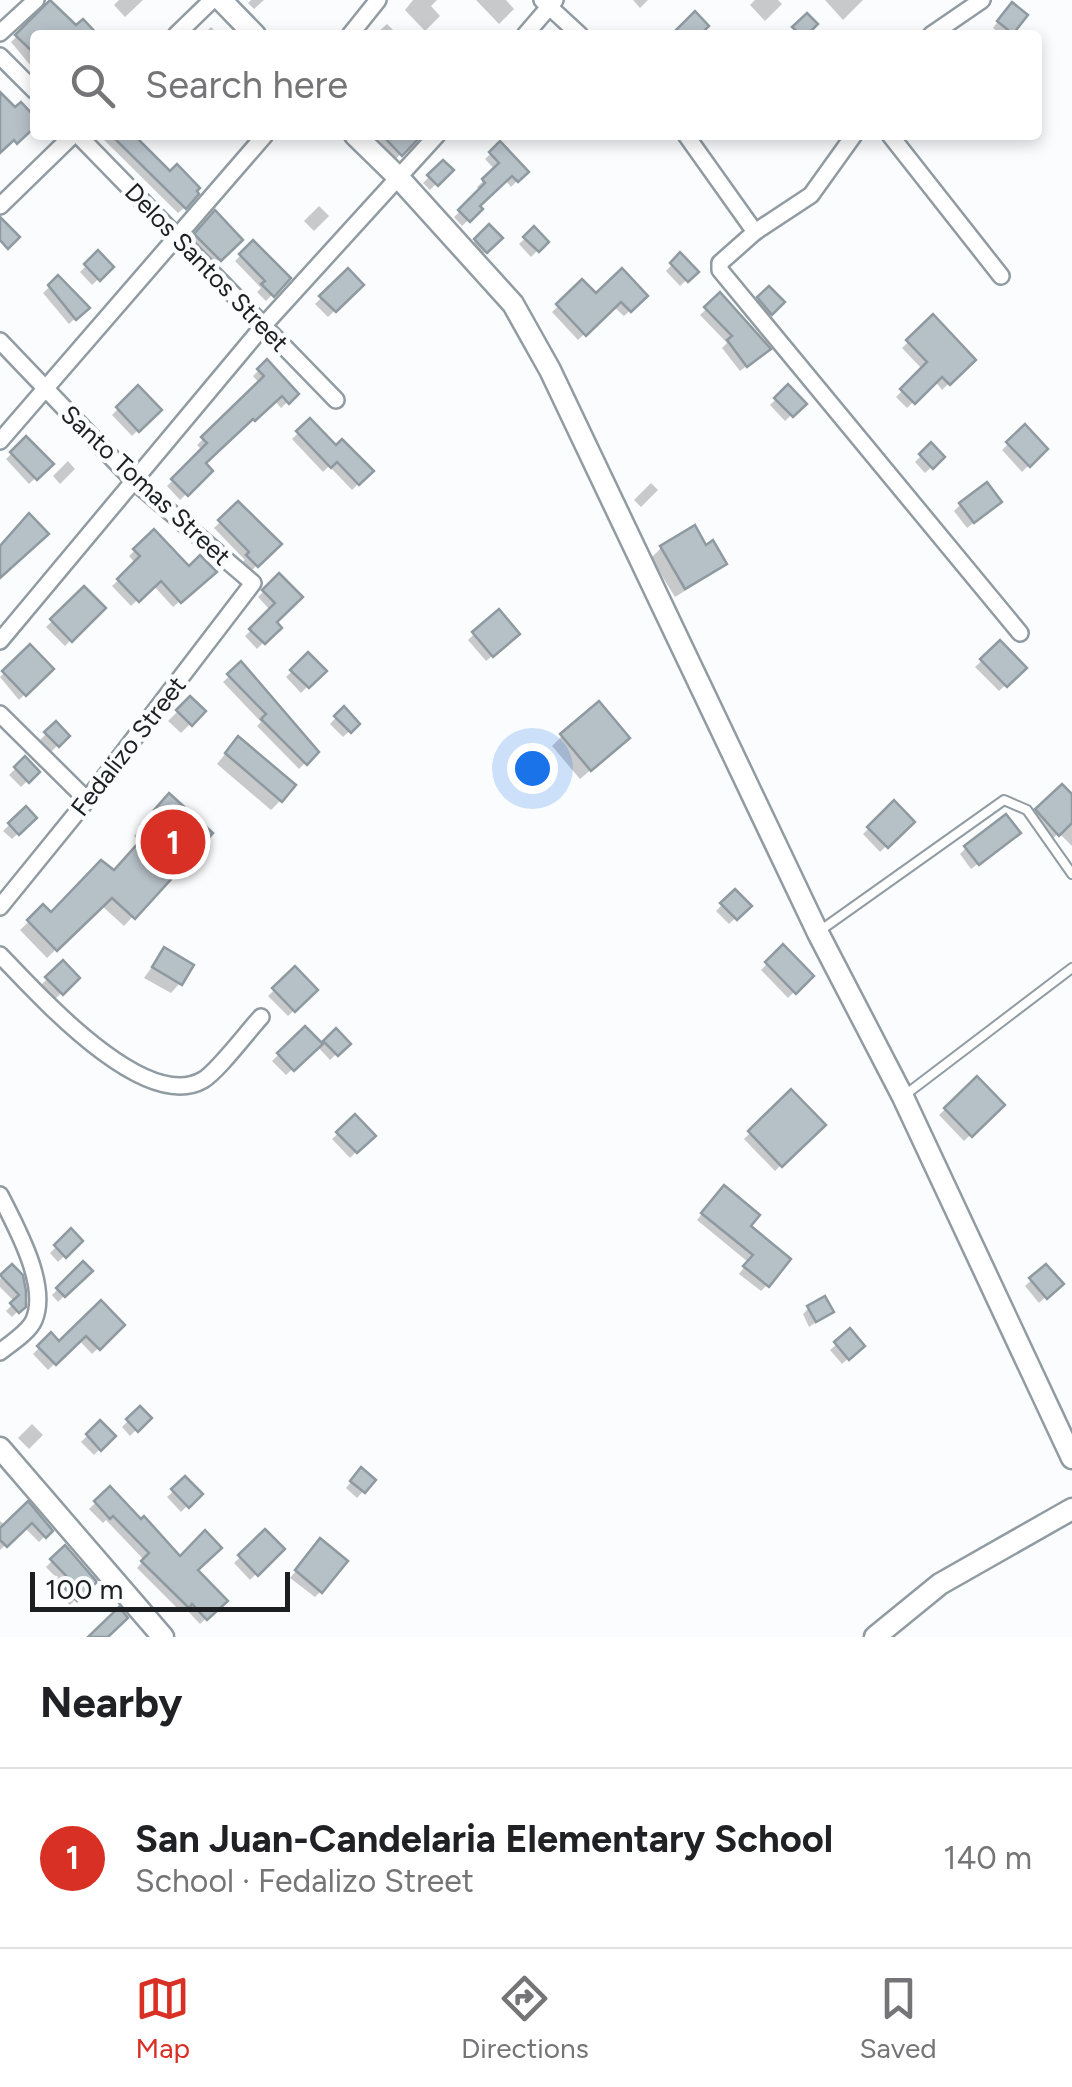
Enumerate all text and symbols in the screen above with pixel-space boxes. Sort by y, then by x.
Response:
search box [30,30,1042,140]
icon: search [65,58,120,113]
text: Search here [145,62,348,108]
street label: Delos Santos Street [119,177,295,357]
street label: Santo Tomas Street [55,399,237,571]
street label: Fedalizo Street [64,670,192,822]
your location [507,743,558,794]
pin: 1 [140,804,206,880]
scale bar [30,1567,290,1612]
text: 100 m [45,1572,123,1606]
text: Nearby [40,1677,182,1728]
text: San Juan-Candelaria Elementary School [135,1816,833,1862]
text: 1 [66,1839,79,1877]
text: 140 m [943,1839,1032,1877]
text: School · Fedalizo Street [135,1862,474,1900]
tab: Map [135,1971,190,2065]
tab: Directions [461,1971,589,2065]
tab: Saved [859,1971,937,2065]

